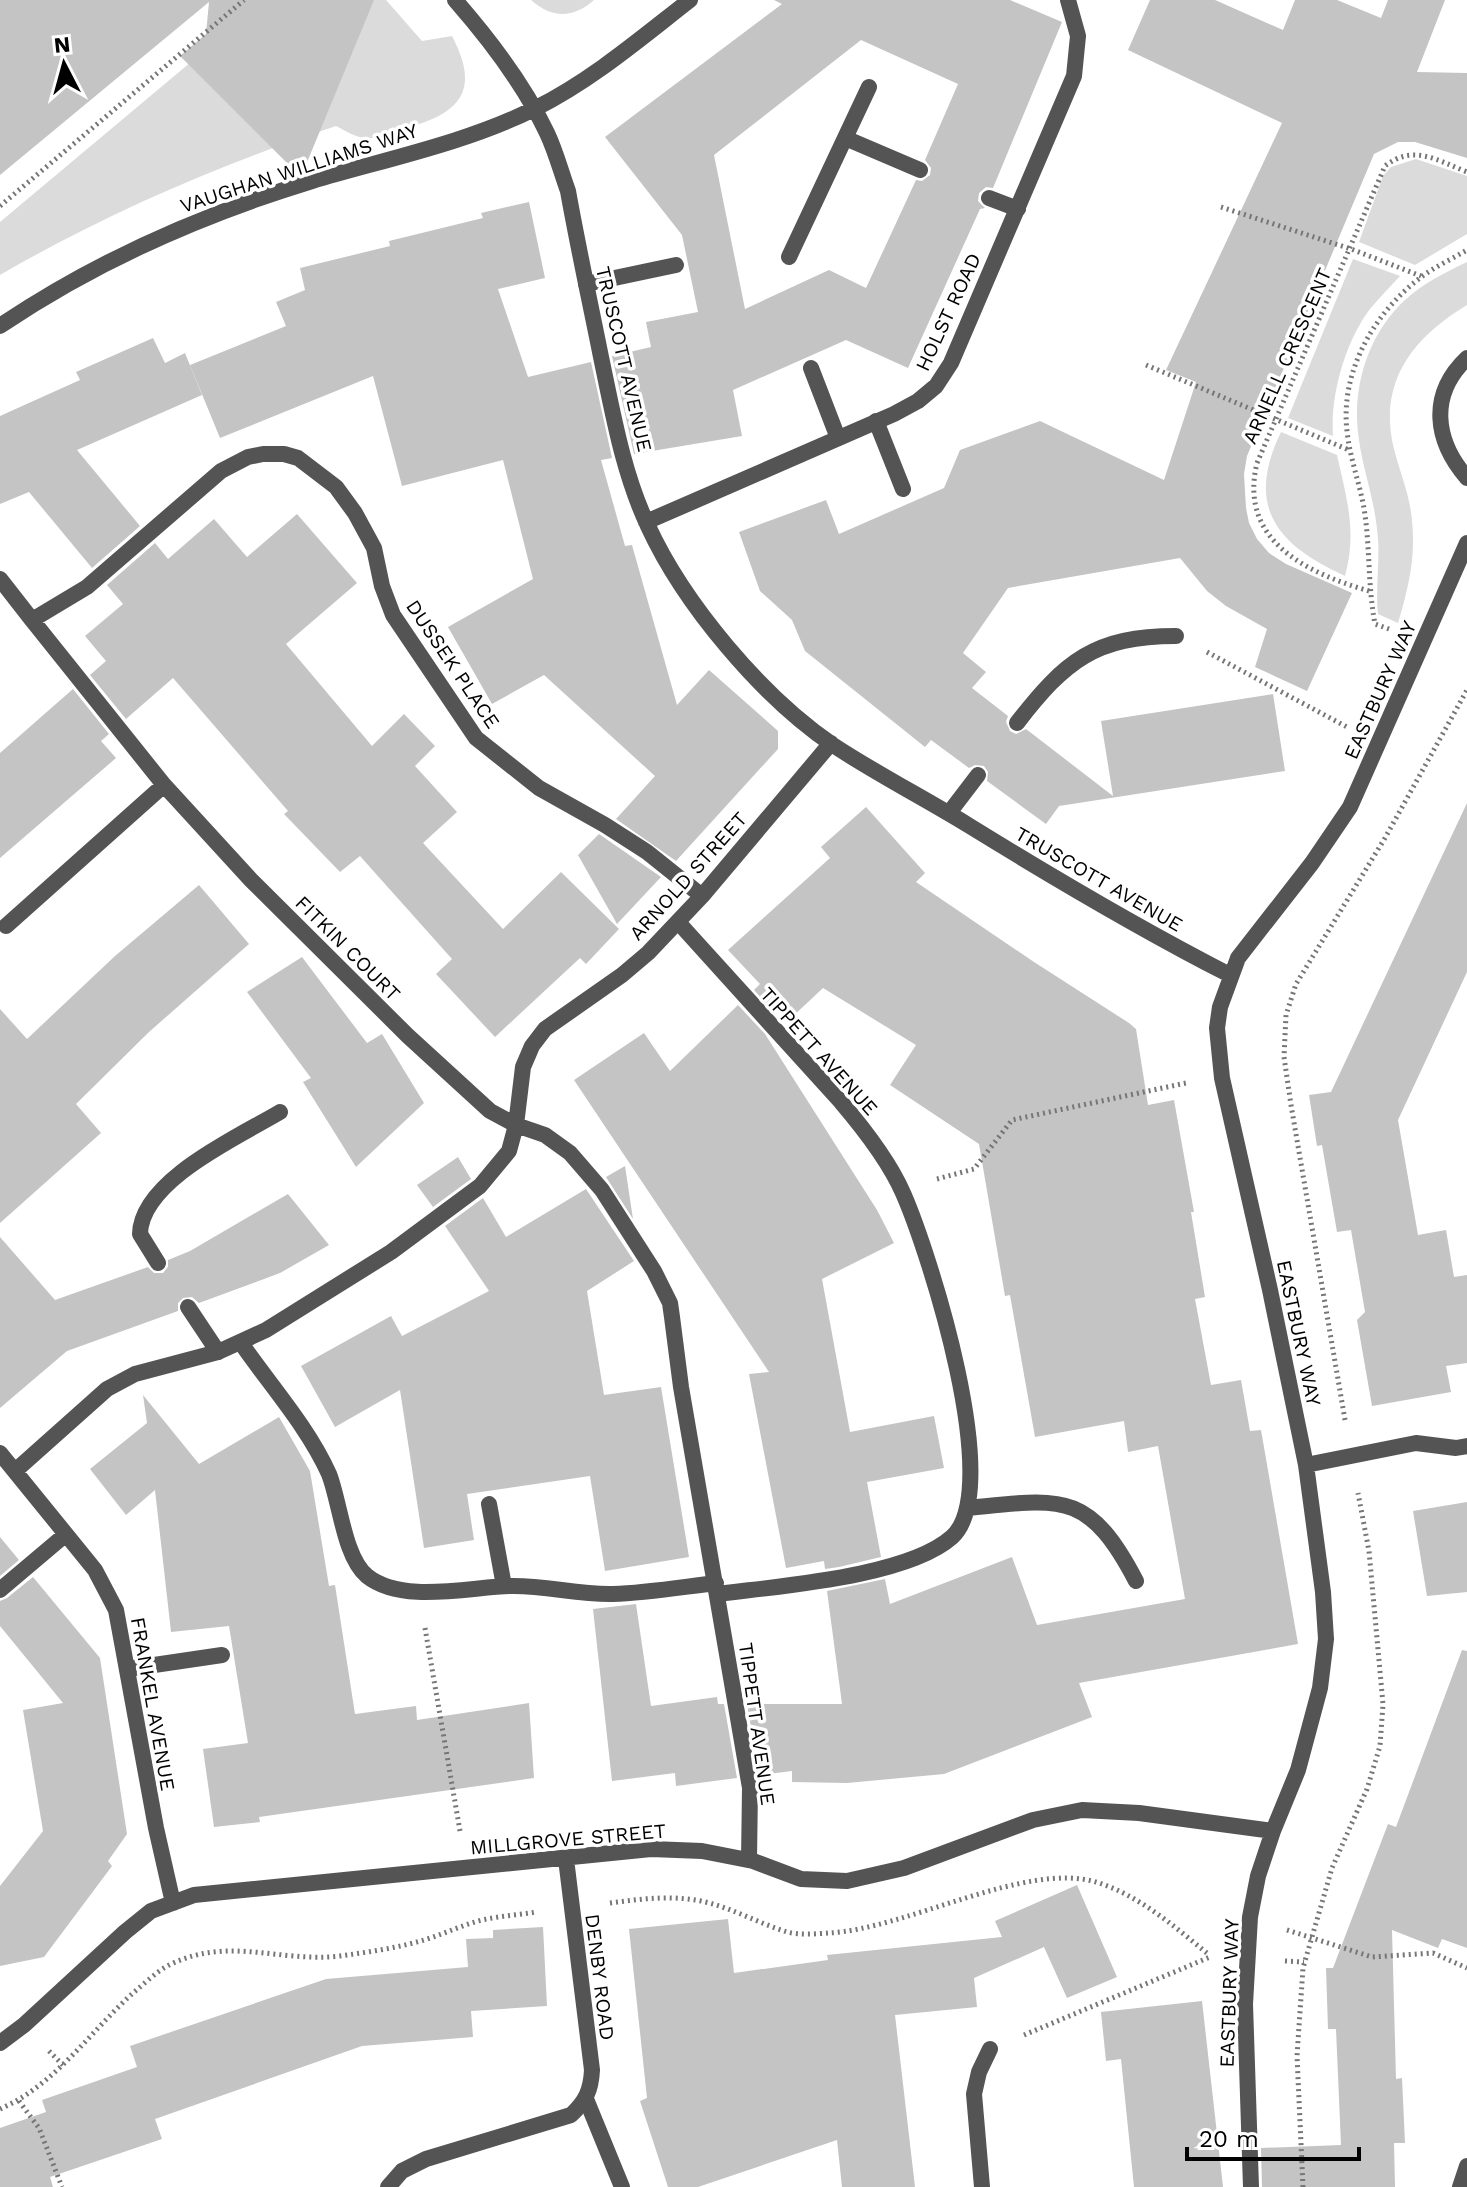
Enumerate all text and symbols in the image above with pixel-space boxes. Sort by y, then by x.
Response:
north arrow [24,24,104,104]
text: N [53,31,71,58]
street label: VAUGHAN WILLIAMS WAY [177,118,421,218]
street label: HOLST ROAD [910,249,986,375]
street label: TRUSCOTT AVENUE [591,264,657,454]
street label: ARNELL CRESCENT [1237,264,1337,448]
street label: DUSSEK PLACE [401,595,505,733]
street label: EASTBURY WAY [1339,617,1421,763]
street label: ARNOLD STREET [624,807,752,945]
street label: TRUSCOTT AVENUE [1011,821,1187,937]
street label: FITKIN COURT [291,891,405,1005]
street label: TIPPETT AVENUE [755,982,883,1120]
street label: EASTBURY WAY [1272,1258,1326,1409]
street label: FRANKEL AVENUE [126,1615,180,1793]
street label: TIPPETT AVENUE [734,1641,780,1807]
street label: MILLGROVE STREET [469,1818,667,1860]
street label: DENBY ROAD [580,1912,620,2042]
street label: EASTBURY WAY [1214,1918,1244,2068]
scale bar [1187,2111,1359,2161]
text: 20 m [1199,2125,1259,2153]

